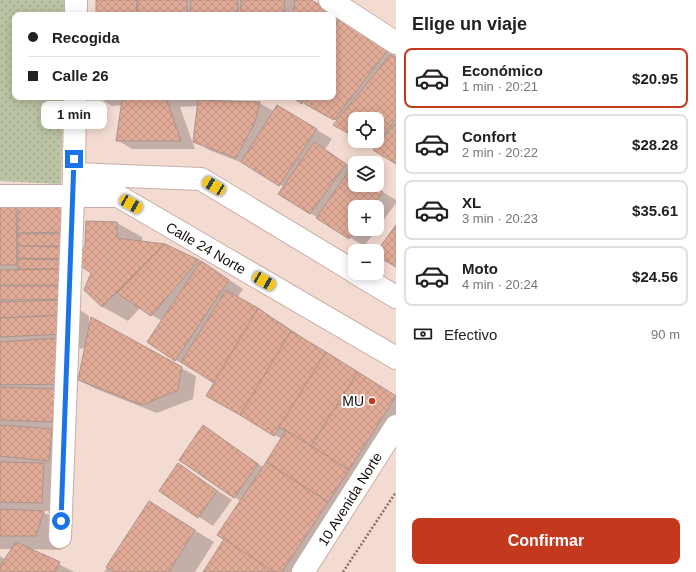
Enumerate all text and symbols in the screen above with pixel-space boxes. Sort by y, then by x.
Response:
text: Elige un viaje [412,14,527,34]
text: Recogida [52,29,120,46]
icon: car [414,60,450,96]
text: Económico [462,62,543,79]
text: Calle 26 [52,67,109,84]
text: $20.95 [632,70,678,87]
text: 1 min · 20:21 [462,79,538,94]
callout: 1 min [41,101,107,129]
text: 1 min [57,107,91,122]
map controls [348,112,384,280]
button: locate [348,112,384,148]
icon: car [414,126,450,162]
text: Confort [462,128,516,145]
text: $28.28 [632,136,678,153]
text: 2 min · 20:22 [462,145,538,160]
route end [65,150,83,168]
button: layers [348,156,384,192]
car [201,175,227,197]
icon: car [414,192,450,228]
car [118,193,144,215]
text: XL [462,194,481,211]
button: + [348,200,384,236]
text: $35.61 [632,202,678,219]
text: 3 min · 20:23 [462,211,538,226]
street label: Calle 24 Norte [163,219,249,277]
button: − [348,244,384,280]
icon: car [414,258,450,294]
text: Moto [462,260,498,277]
text: $24.56 [632,268,678,285]
car [251,270,277,292]
text: 4 min · 20:24 [462,277,538,292]
icon: cash [412,323,434,345]
text: Efectivo [444,326,497,343]
text: 90 m [651,327,680,342]
place label: MU [342,393,364,409]
marker: MU [367,396,377,406]
street label: 10 Avenida Norte [315,449,385,549]
route start [52,512,70,530]
button: Confirmar [412,518,680,564]

